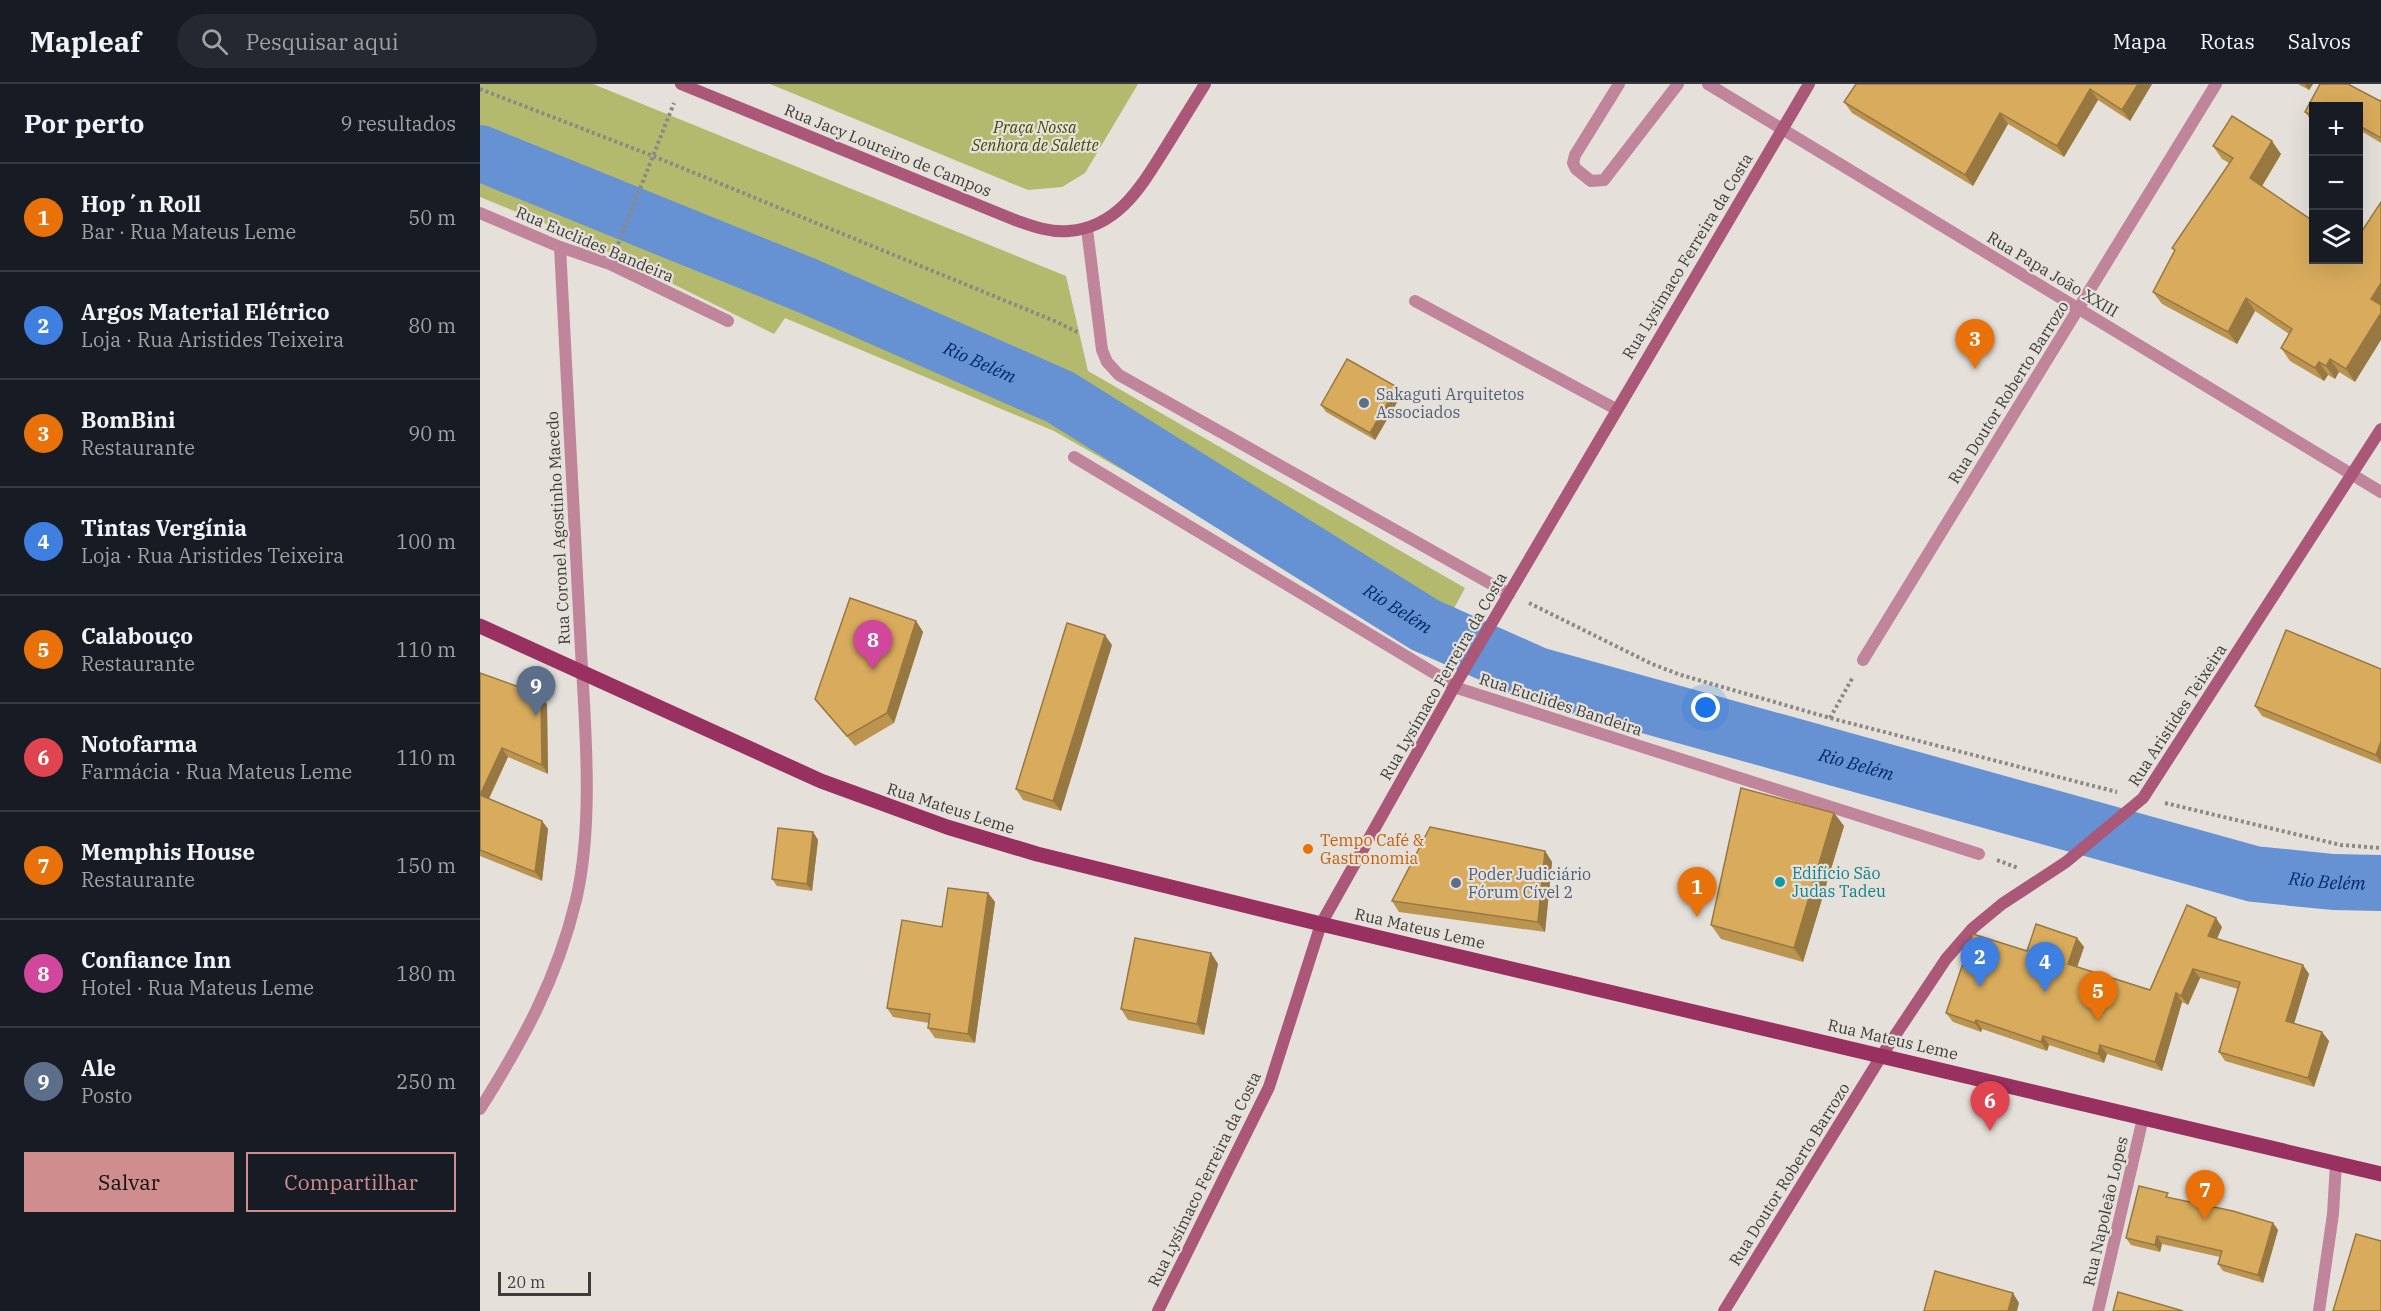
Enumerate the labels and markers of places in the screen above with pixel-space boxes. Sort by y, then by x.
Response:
pin: 3 [1956,320,1994,369]
place label: Sakaguti Arquitetos Associados [1376,384,1524,422]
marker: Sakaguti Arquitetos Associados [1357,396,1371,410]
pin: 8 [854,620,892,670]
pin: 9 [516,666,556,716]
place label: Tempo Café & Gastronomia [1320,830,1424,868]
marker: Tempo Café & Gastronomia [1301,842,1315,856]
place label: Edifício São Judas Tadeu [1792,863,1886,901]
place label: Poder Judiciário Fórum Cível 2 [1468,864,1591,902]
pin: 1 [1678,868,1716,917]
marker: Edifício São Judas Tadeu [1773,875,1787,889]
marker: Poder Judiciário Fórum Cível 2 [1449,876,1463,890]
pin: 2 [1960,938,2000,987]
pin: 4 [2026,942,2064,992]
pin: 5 [2078,972,2118,1021]
pin: 6 [1970,1082,2010,1131]
pin: 7 [2186,1170,2224,1220]

